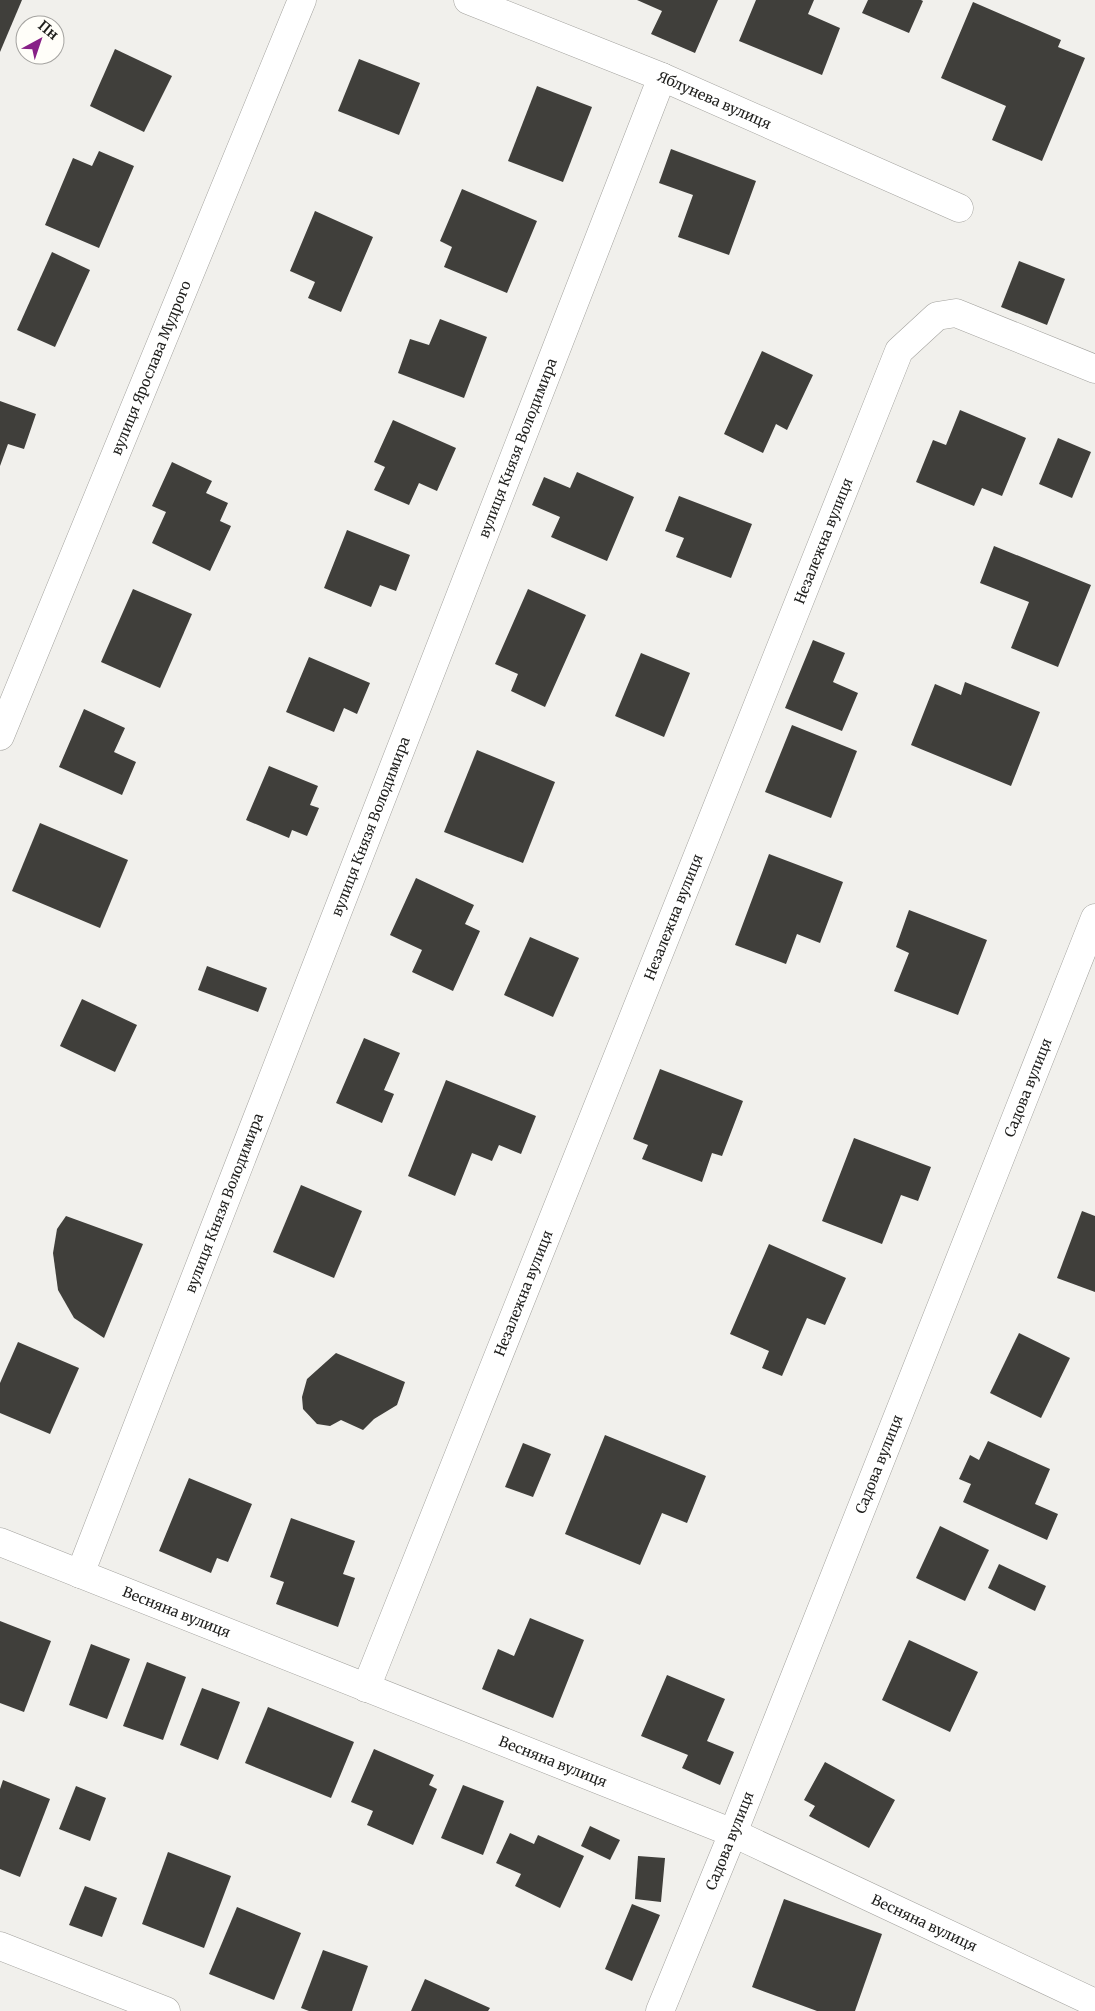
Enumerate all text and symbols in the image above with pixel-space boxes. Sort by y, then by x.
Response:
north arrow [15,15,65,65]
text: Пн [35,16,62,44]
street label: Яблунева вулиця [655,67,774,133]
street label: вулиця Ярослава Мудрого [107,278,195,458]
street label: вулиця Князя Володимира [475,355,561,540]
street label: Незалежна вулиця [790,475,857,606]
street label: вулиця Князя Володимира [328,734,414,919]
street label: Незалежна вулиця [640,851,707,983]
street label: Садова вулиця [1000,1036,1056,1140]
street label: вулиця Князя Володимира [181,1110,267,1295]
street label: Незалежна вулиця [490,1228,557,1359]
street label: Садова вулиця [851,1412,907,1516]
street label: Весняна вулиця [120,1583,233,1642]
street label: Весняна вулиця [496,1732,610,1791]
street label: Садова вулиця [702,1789,758,1893]
street label: Весняна вулиця [869,1890,980,1955]

